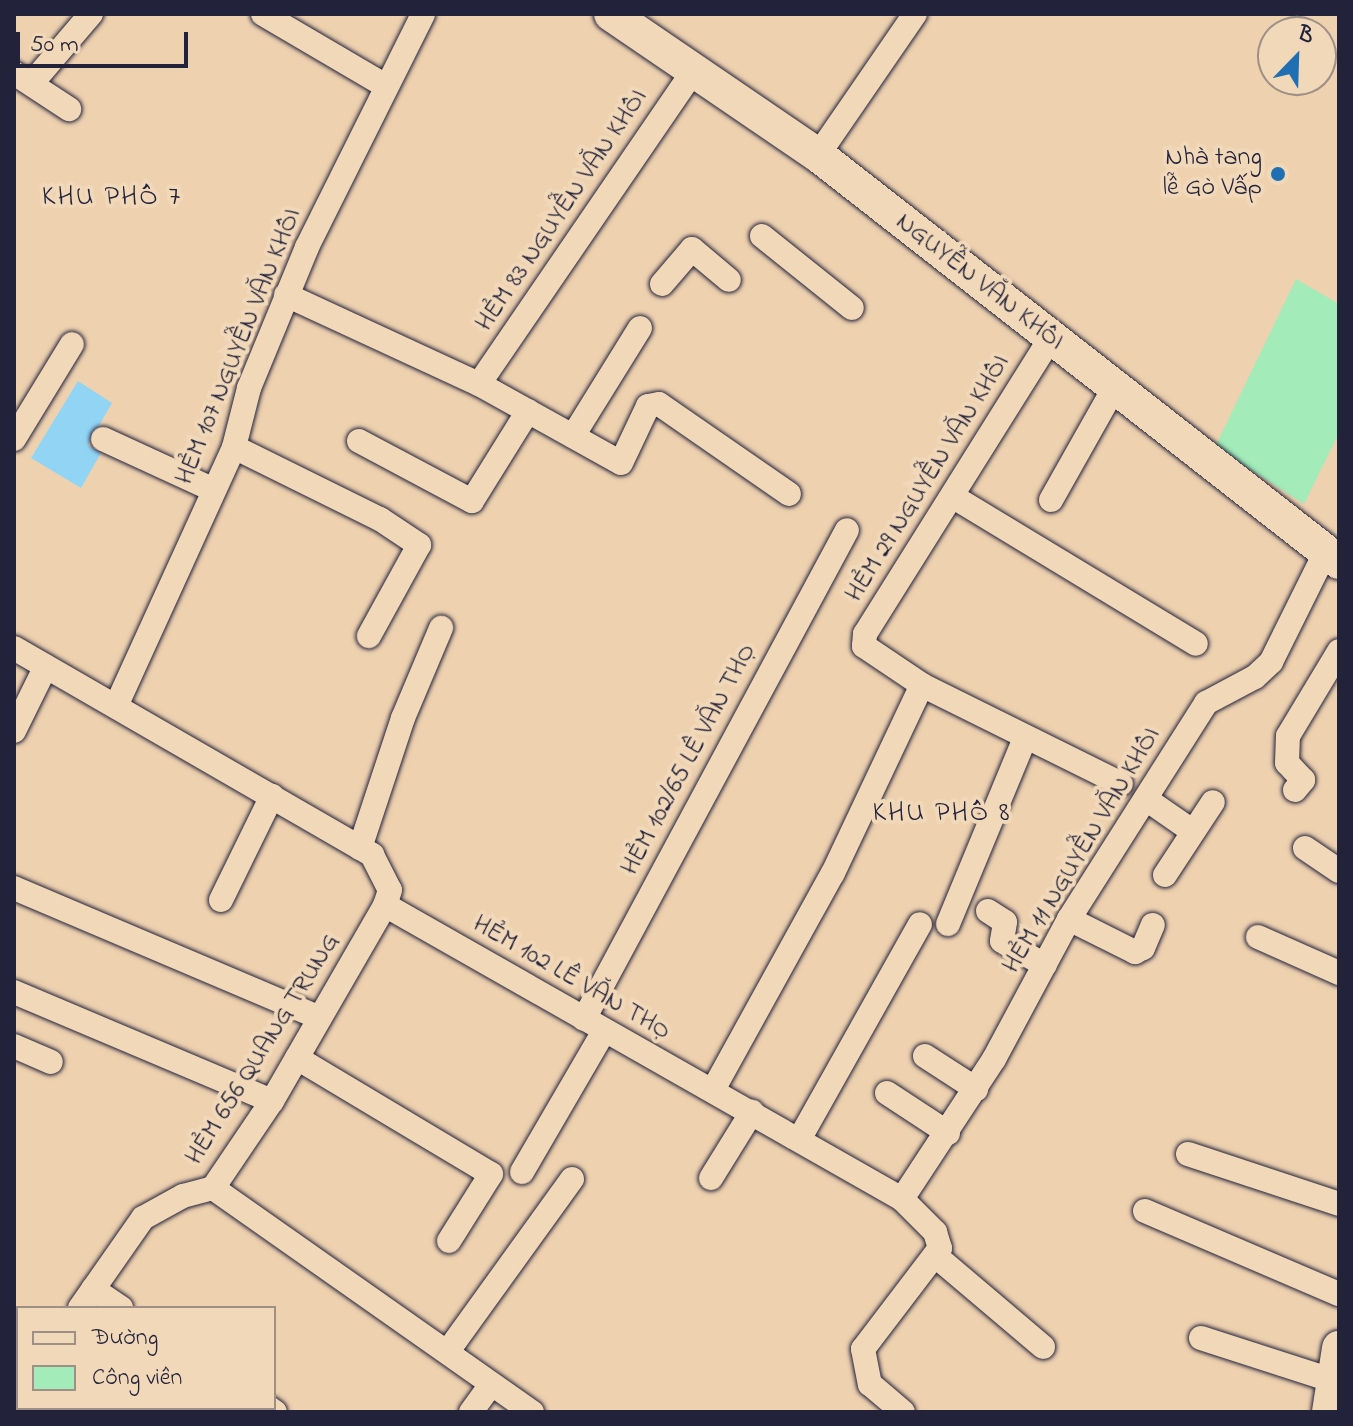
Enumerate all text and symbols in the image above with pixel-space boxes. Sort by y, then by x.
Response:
scale bar [20,16,192,66]
north arrow [1257,16,1337,96]
text: B [1293,18,1319,53]
text: 50 m [30,28,79,63]
street label: HẺM 83 NGUYỄN VĂN KHỐI [470,84,656,338]
place label: Nhà tang lễ Gò Vấp [1163,143,1262,204]
marker: Nhà tang lễ Gò Vấp [1269,165,1287,183]
district label: KHU PHỐ 7 [42,181,182,215]
street label: HẺM 107 NGUYỄN VĂN KHỐI [170,204,310,490]
street label: NGUYỄN VĂN KHỐI [889,208,1069,358]
street label: HẺM 29 NGUYỄN VĂN KHỐI [840,350,1018,608]
street label: HẺM 102/65 LÊ VĂN THỌ [616,639,764,881]
street label: HẺM 11 NGUYỄN VĂN KHỐI [997,722,1169,980]
district label: KHU PHỐ 8 [872,797,1012,831]
street label: HẺM 102 LÊ VĂN THỌ [467,910,675,1048]
street label: HẺM 656 QUANG TRUNG [180,929,348,1171]
legend [16,1306,276,1410]
text: Đường [92,1321,158,1356]
text: Công viên [92,1361,182,1396]

